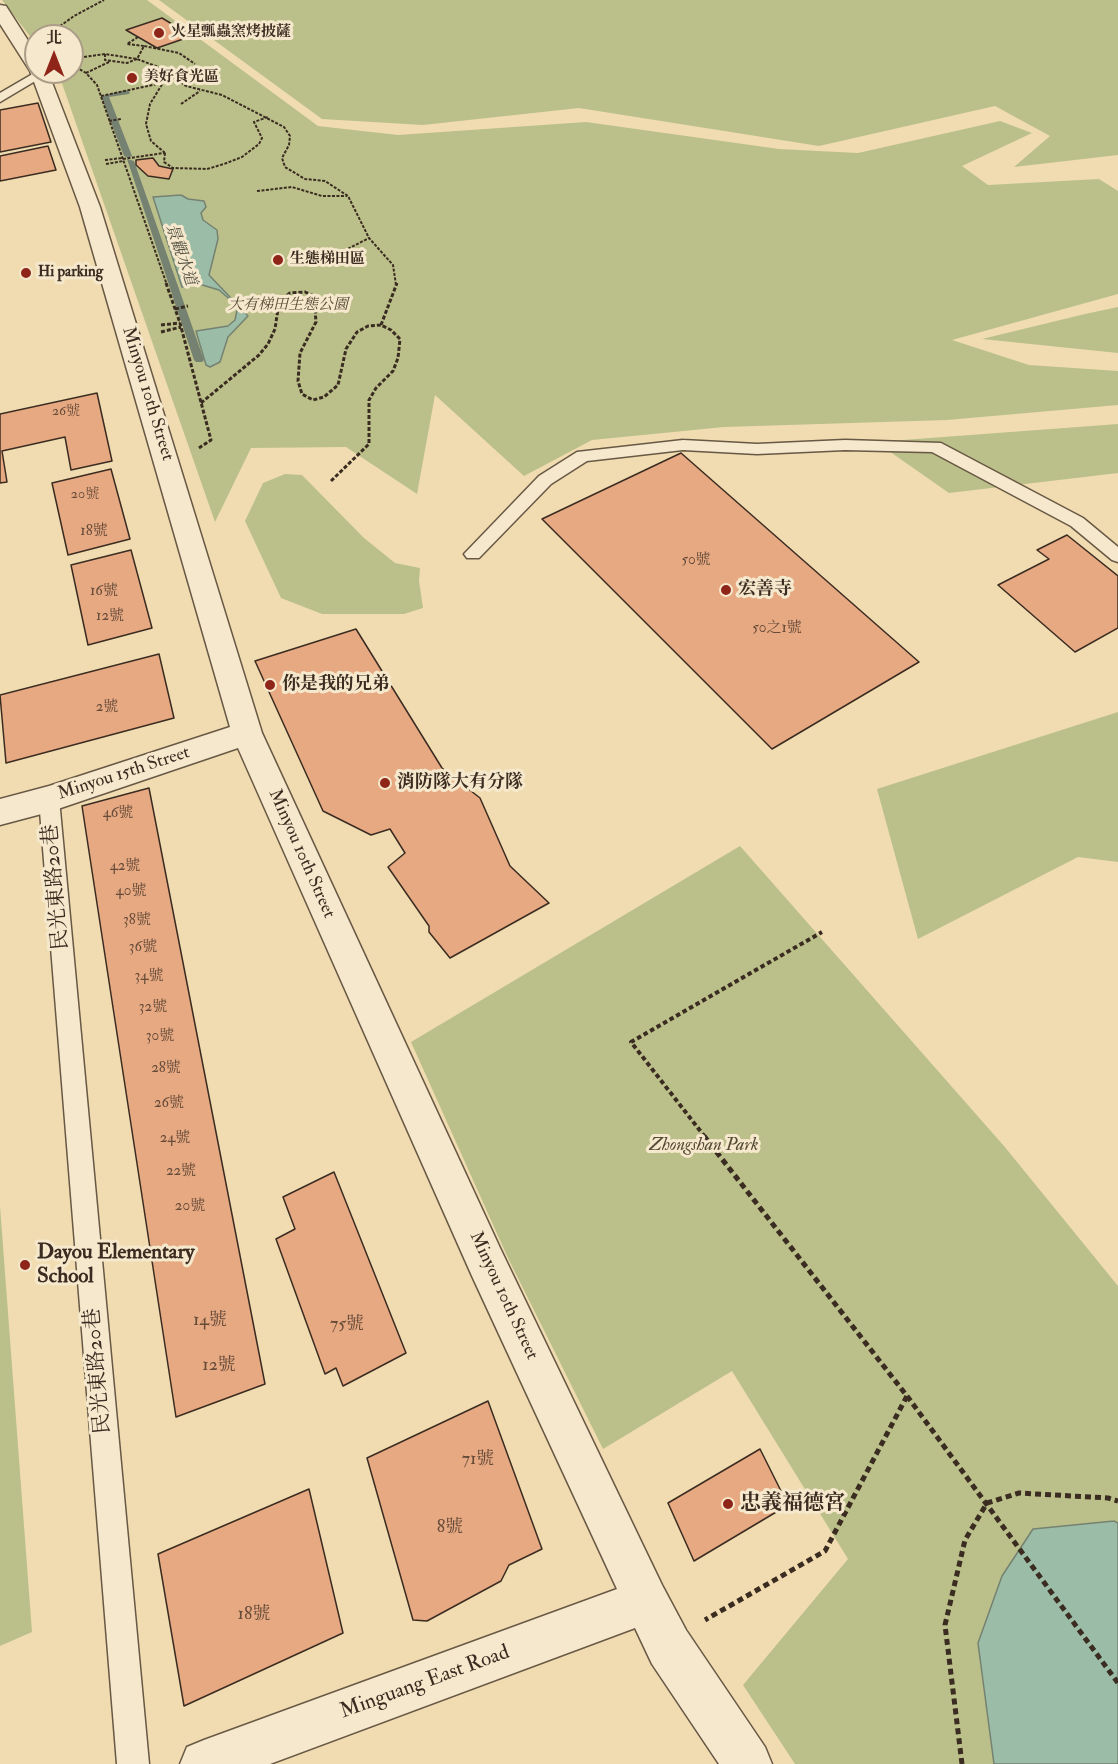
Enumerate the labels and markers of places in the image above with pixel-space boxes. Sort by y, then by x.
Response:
place label: 火星瓢蟲窯烤披薩 [171,24,291,42]
marker: 火星瓢蟲窯烤披薩 [152,26,166,40]
place label: 美好食光區 [144,69,219,87]
marker: 美好食光區 [125,71,139,85]
place label: 生態梯田區 [290,251,365,269]
marker: 生態梯田區 [271,253,285,267]
place label: Hi parking [38,264,103,282]
marker: Hi parking [19,266,33,280]
place label: 宏善寺 [738,579,792,601]
marker: 宏善寺 [719,583,733,597]
place label: 你是我的兄弟 [282,674,390,696]
marker: 你是我的兄弟 [263,678,277,692]
place label: 消防隊大有分隊 [397,772,523,794]
marker: 消防隊大有分隊 [378,776,392,790]
place label: Dayou Elementary School [37,1240,194,1290]
marker: Dayou Elementary School [18,1258,32,1272]
place label: 忠義福德宮 [740,1491,845,1517]
marker: 忠義福德宮 [721,1497,735,1511]

